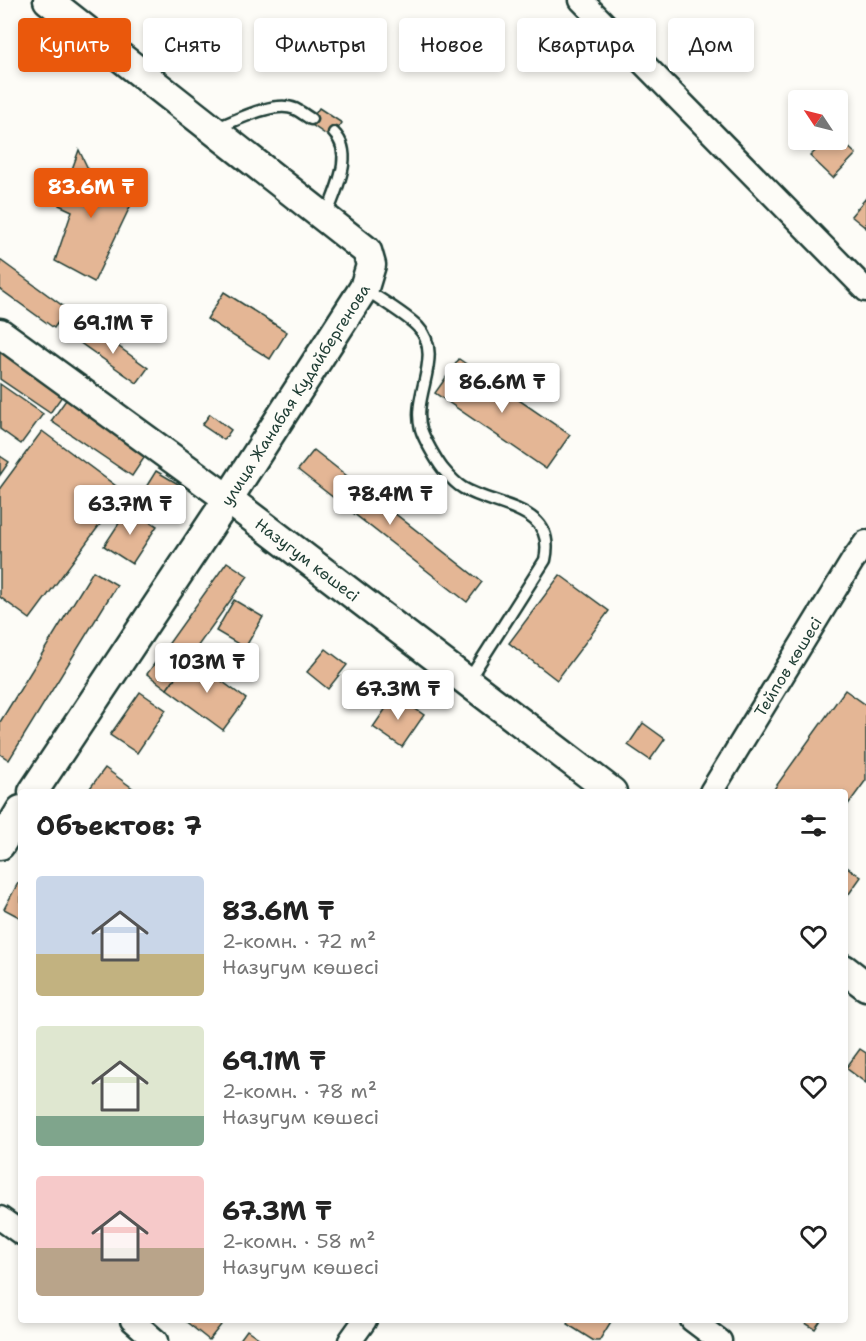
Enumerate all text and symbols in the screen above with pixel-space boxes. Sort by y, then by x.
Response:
chip: Купить [18,18,131,72]
chip: Снять [143,18,242,72]
chip: Фильтры [254,18,387,72]
chip: Новое [399,18,505,72]
chip: Квартира [517,18,656,72]
chip: Дом [668,18,754,72]
north arrow [788,90,848,150]
map controls [788,90,848,150]
pin: 83.6M ₸ [36,168,146,219]
text: 83.6M ₸ [48,174,134,200]
street label: улица Жанабая Кудайбергенова [216,280,375,510]
pin: 69.1M ₸ [58,304,168,355]
text: 69.1M ₸ [73,310,153,336]
pin: 86.6M ₸ [447,363,557,414]
text: 86.6M ₸ [459,369,545,395]
pin: 78.4M ₸ [335,475,445,526]
text: 78.4M ₸ [347,481,433,507]
pin: 63.7M ₸ [75,485,185,536]
text: 63.7M ₸ [88,491,172,517]
street label: Назугум көшесі [251,513,364,606]
street label: Тейпов көшесі [749,613,826,720]
pin: 103M ₸ [158,643,256,694]
text: 103M ₸ [169,649,245,675]
pin: 67.3M ₸ [343,670,453,721]
text: 67.3M ₸ [356,676,440,702]
text: Объектов: 7 [36,808,202,843]
icon: filters [797,809,830,842]
text: 83.6M ₸ [222,893,334,928]
icon: home [84,900,156,972]
icon: heart [797,920,830,953]
text: 2-комн. · 72 m² [222,928,376,954]
text: Назугум көшесі [222,954,379,980]
text: 69.1M ₸ [222,1043,326,1078]
icon: home [84,1050,156,1122]
icon: heart [797,1070,830,1103]
text: 2-комн. · 78 m² [222,1078,377,1104]
text: Назугум көшесі [222,1104,379,1130]
text: 67.3M ₸ [222,1193,332,1228]
icon: home [84,1200,156,1272]
icon: heart [797,1220,830,1253]
text: 2-комн. · 58 m² [222,1228,376,1254]
text: Назугум көшесі [222,1254,379,1280]

